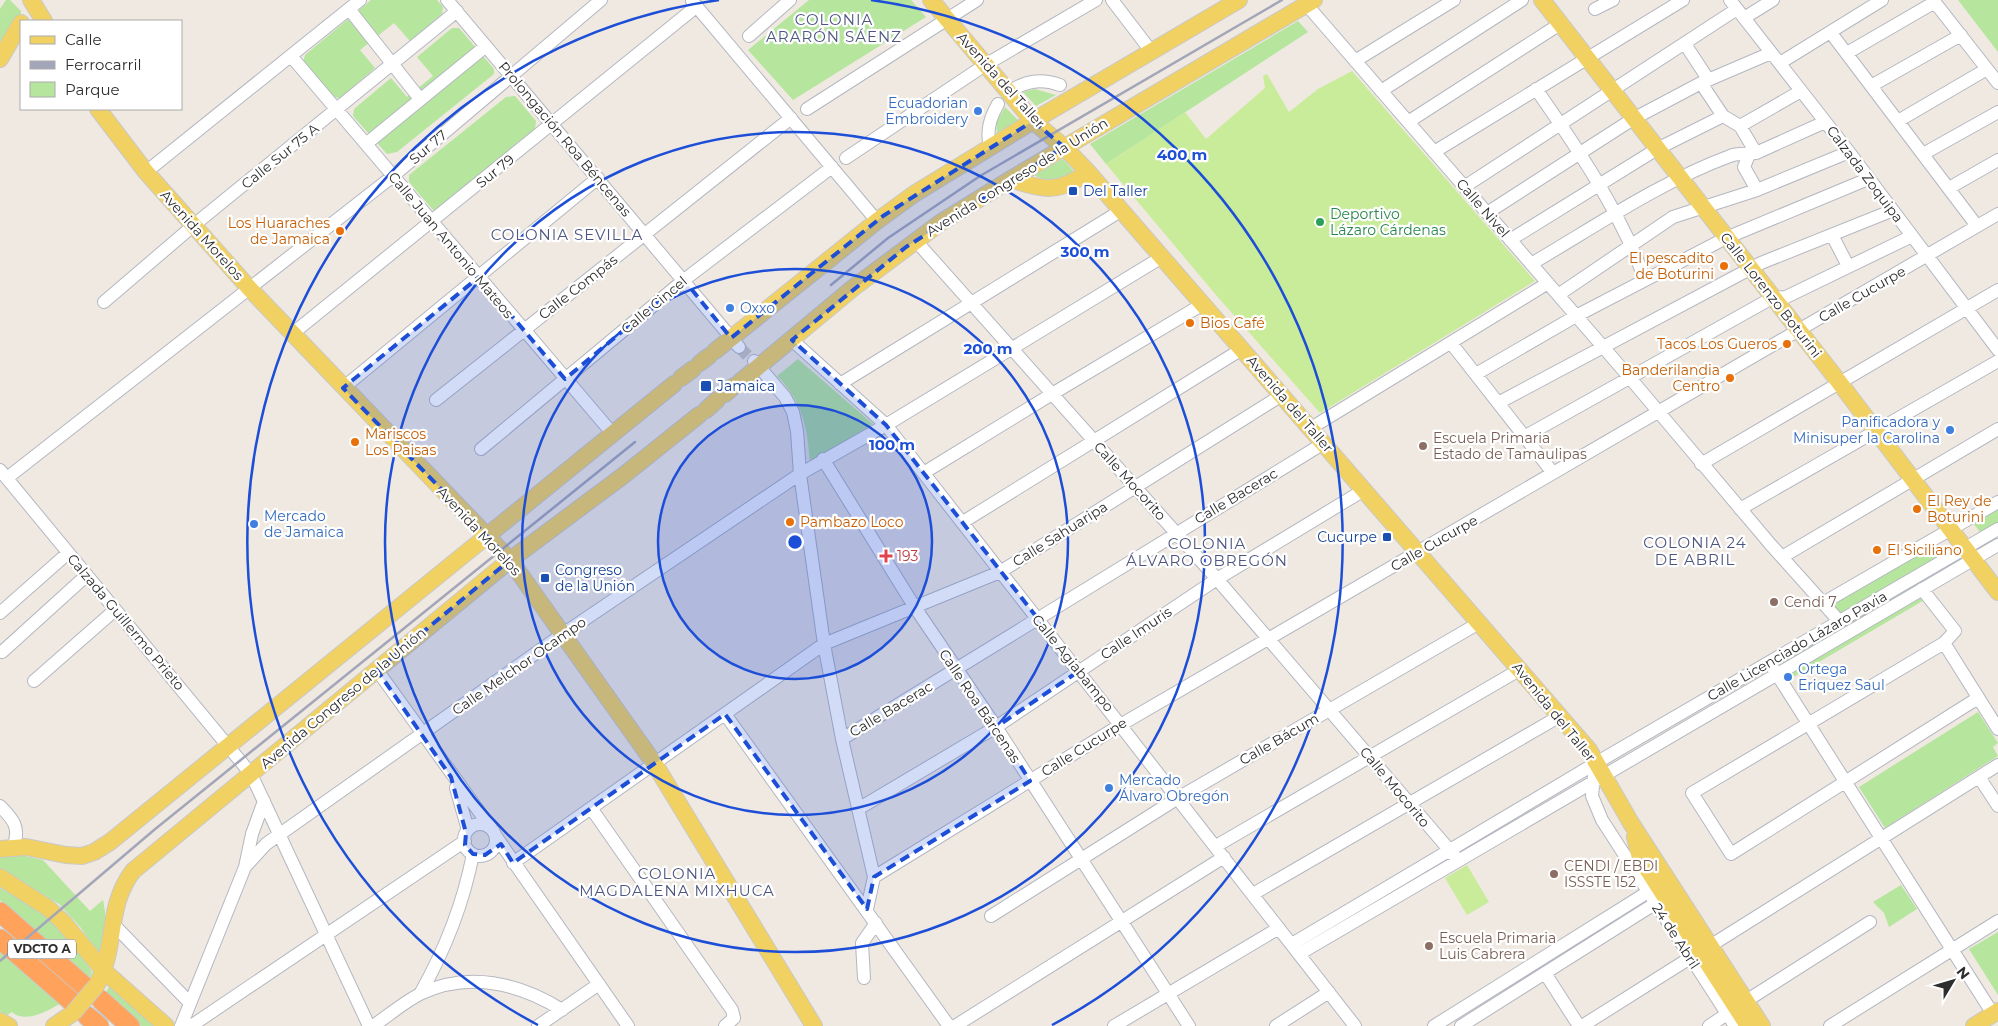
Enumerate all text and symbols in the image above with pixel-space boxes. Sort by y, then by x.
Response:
district label: COLONIA ARARÓN SÁENZ [766,10,902,46]
legend [20,20,182,110]
street label: Avenida del Taller [953,28,1049,132]
text: Calle [65,30,102,49]
text: Ferrocarril [65,55,142,74]
street label: Prolongación Roa Béncenas [495,58,635,220]
text: Parque [65,80,120,99]
place label: Ecuadorian Embroidery [885,94,968,128]
marker: Ecuadorian Embroidery [972,105,984,117]
street label: Avenida Congreso de la Unión [923,114,1111,240]
street label: Calle Sur 75 A [238,119,323,193]
street label: Calzada Zoquipa [1823,122,1907,226]
street label: Sur 77 [405,126,451,168]
text: 400 m [1157,145,1207,164]
street label: Sur 79 [472,150,518,192]
street label: Calle Juan Antonio Mateos [384,168,518,322]
street label: Calle Nivel [1452,175,1514,241]
place label: Del Taller [1083,182,1148,200]
marker: Del Taller [1067,185,1079,197]
street label: Avenida Morelos [157,186,247,284]
place label: Deportivo Lázaro Cárdenas [1330,205,1446,239]
place label: Los Huaraches de Jamaica [228,214,330,248]
marker: Deportivo Lázaro Cárdenas [1314,216,1326,228]
marker: Los Huaraches de Jamaica [334,225,346,237]
district label: COLONIA SEVILLA [491,225,643,244]
street label: Calle Lorenzo Boturini [1716,229,1826,361]
text: 300 m [1059,242,1110,261]
place label: El pescadito de Boturini [1629,249,1714,283]
street label: Calle Compás [535,250,621,323]
marker: El pescadito de Boturini [1718,260,1730,272]
street label: Calle Cucurpe [1815,262,1909,326]
street label: Calle Cincel [617,272,691,338]
place label: Oxxo [740,299,775,317]
marker: Oxxo [724,302,736,314]
place label: Bios Café [1200,314,1265,332]
marker: Bios Café [1184,317,1196,329]
place label: Tacos Los Gueros [1657,335,1777,353]
marker: Tacos Los Gueros [1781,338,1793,350]
text: 200 m [963,339,1013,358]
street label: Avenida del Taller [1243,352,1337,457]
place label: Banderilandia Centro [1621,361,1720,395]
marker: Banderilandia Centro [1724,372,1736,384]
place label: Jamaica [716,377,775,395]
marker: Jamaica [699,379,713,393]
place label: Panificadora y Minisuper la Carolina [1793,413,1940,447]
marker: Panificadora y Minisuper la Carolina [1944,424,1956,436]
place label: Mariscos Los Paisas [365,425,436,459]
place label: Escuela Primaria Estado de Tamaulipas [1433,429,1587,463]
text: 100 m [869,435,915,454]
marker: Mariscos Los Paisas [349,436,361,448]
street label: Calle Mocorito [1090,438,1170,524]
marker: Escuela Primaria Estado de Tamaulipas [1417,440,1429,452]
street label: Calle Bacerac [1191,464,1281,528]
street label: Avenida Morelos [433,483,525,580]
place label: El Rey de Boturini [1927,492,1992,526]
street label: Calle Sahuaripa [1009,498,1111,570]
marker: El Rey de Boturini [1911,503,1923,515]
place label: Mercado de Jamaica [264,507,344,541]
street label: Calle Cucurpe [1387,511,1481,575]
place label: Pambazo Loco [800,513,904,531]
marker: Pambazo Loco [784,516,796,528]
marker: Mercado de Jamaica [248,518,260,530]
place label: Cucurpe [1317,528,1377,546]
marker: Cucurpe [1381,531,1393,543]
centre of rings [786,533,804,551]
district label: COLONIA 24 DE ABRIL [1643,533,1747,569]
district label: COLONIA ÁLVARO OBREGÓN [1126,534,1288,570]
place label: El Siciliano [1887,541,1962,559]
marker: El Siciliano [1871,544,1883,556]
place label: 193 [897,547,918,565]
marker: 193 [879,549,893,563]
street label: Calzada Guillermo Prieto [63,550,189,694]
place label: Congreso de la Unión [555,561,635,595]
marker: Congreso de la Unión [539,572,551,584]
street label: Calle Licenciado Lázaro Pavia [1704,587,1890,705]
place label: Cendi 7 [1784,593,1837,611]
marker: Cendi 7 [1768,596,1780,608]
street label: Calle Imuris [1097,602,1175,663]
street label: Calle Agiabampo [1028,611,1118,716]
street label: Calle Melchor Ocampo [448,613,590,719]
street label: Avenida Congreso de la Unión [257,623,429,773]
street label: Calle Roa Bárcenas [935,646,1025,767]
street label: Avenida del Taller [1508,659,1600,766]
place label: Ortega Eriquez Saul [1798,660,1885,694]
marker: Ortega Eriquez Saul [1782,671,1794,683]
street label: Calle Bacerac [846,677,936,741]
street label: Calle Bácum [1236,709,1322,769]
street label: Calle Cucurpe [1038,714,1130,780]
street label: Calle Mocorito [1356,743,1434,831]
place label: Mercado Álvaro Obregón [1119,771,1229,805]
marker: Mercado Álvaro Obregón [1103,782,1115,794]
place label: CENDI / EBDI ISSSTE 152 [1564,857,1658,891]
district label: COLONIA MAGDALENA MIXHUCA [579,864,775,900]
marker: CENDI / EBDI ISSSTE 152 [1548,868,1560,880]
street label: 24 de Abril [1648,900,1704,972]
place label: Escuela Primaria Luis Cabrera [1439,929,1556,963]
road number: VDCTO A [8,940,76,959]
marker: Escuela Primaria Luis Cabrera [1423,940,1435,952]
north arrow [1928,956,1978,1006]
text: N [1953,963,1974,983]

